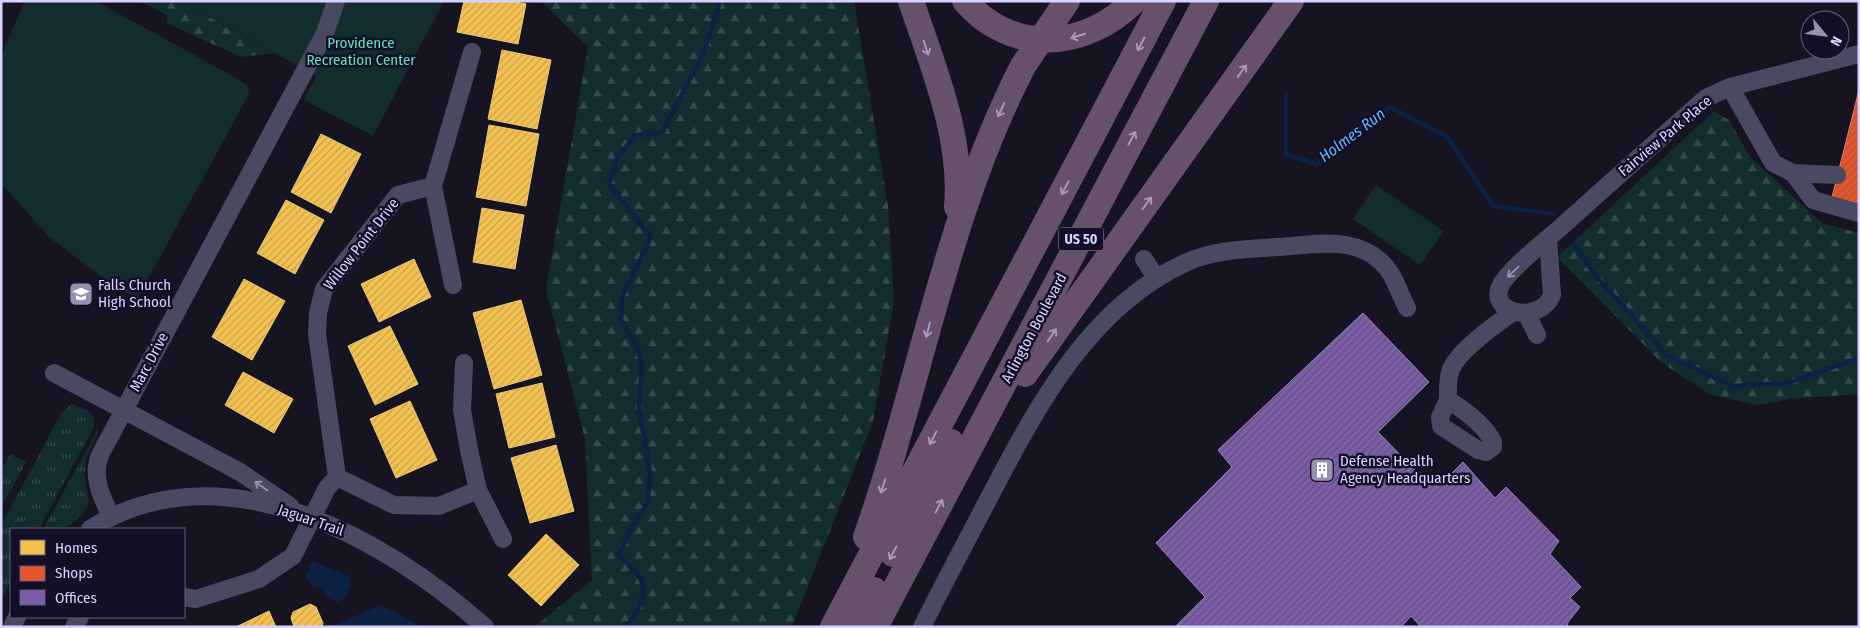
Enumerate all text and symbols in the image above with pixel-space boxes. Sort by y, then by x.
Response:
north arrow [1800,10,1850,60]
one-way arrow [1071,31,1087,41]
text: N [1826,33,1845,49]
park label: Providence Recreation Center [306,34,416,69]
one-way arrow [1136,37,1146,52]
one-way arrow [922,39,932,55]
one-way arrow [1236,65,1247,78]
street label: Fairview Park Place [1615,92,1715,180]
one-way arrow [995,102,1005,117]
water label: Holmes Run [1315,104,1389,166]
one-way arrow [1127,131,1137,146]
one-way arrow [1060,181,1070,196]
street label: Willow Point Drive [320,195,402,293]
one-way arrow [1142,196,1152,210]
road number: US 50 [1058,228,1104,250]
one-way arrow [1507,266,1519,278]
street label: Arlington Boulevard [997,270,1071,386]
place label: Falls Church High School [98,276,171,311]
school or university icon: Falls Church High School [68,281,94,307]
one-way arrow [923,321,933,337]
one-way arrow [1047,328,1057,342]
street label: Marc Drive [126,329,172,395]
one-way arrow [928,430,938,445]
place label: Defense Health Agency Headquarters [1340,452,1470,487]
building icon: Defense Health Agency Headquarters [1309,457,1335,483]
one-way arrow [878,478,887,493]
one-way arrow [254,481,268,491]
street label: Jaguar Trail [276,500,346,540]
one-way arrow [934,500,944,514]
legend [10,528,185,618]
text: Homes [55,539,97,557]
one-way arrow [888,545,897,560]
text: Shops [55,564,93,582]
text: Offices [55,589,97,607]

